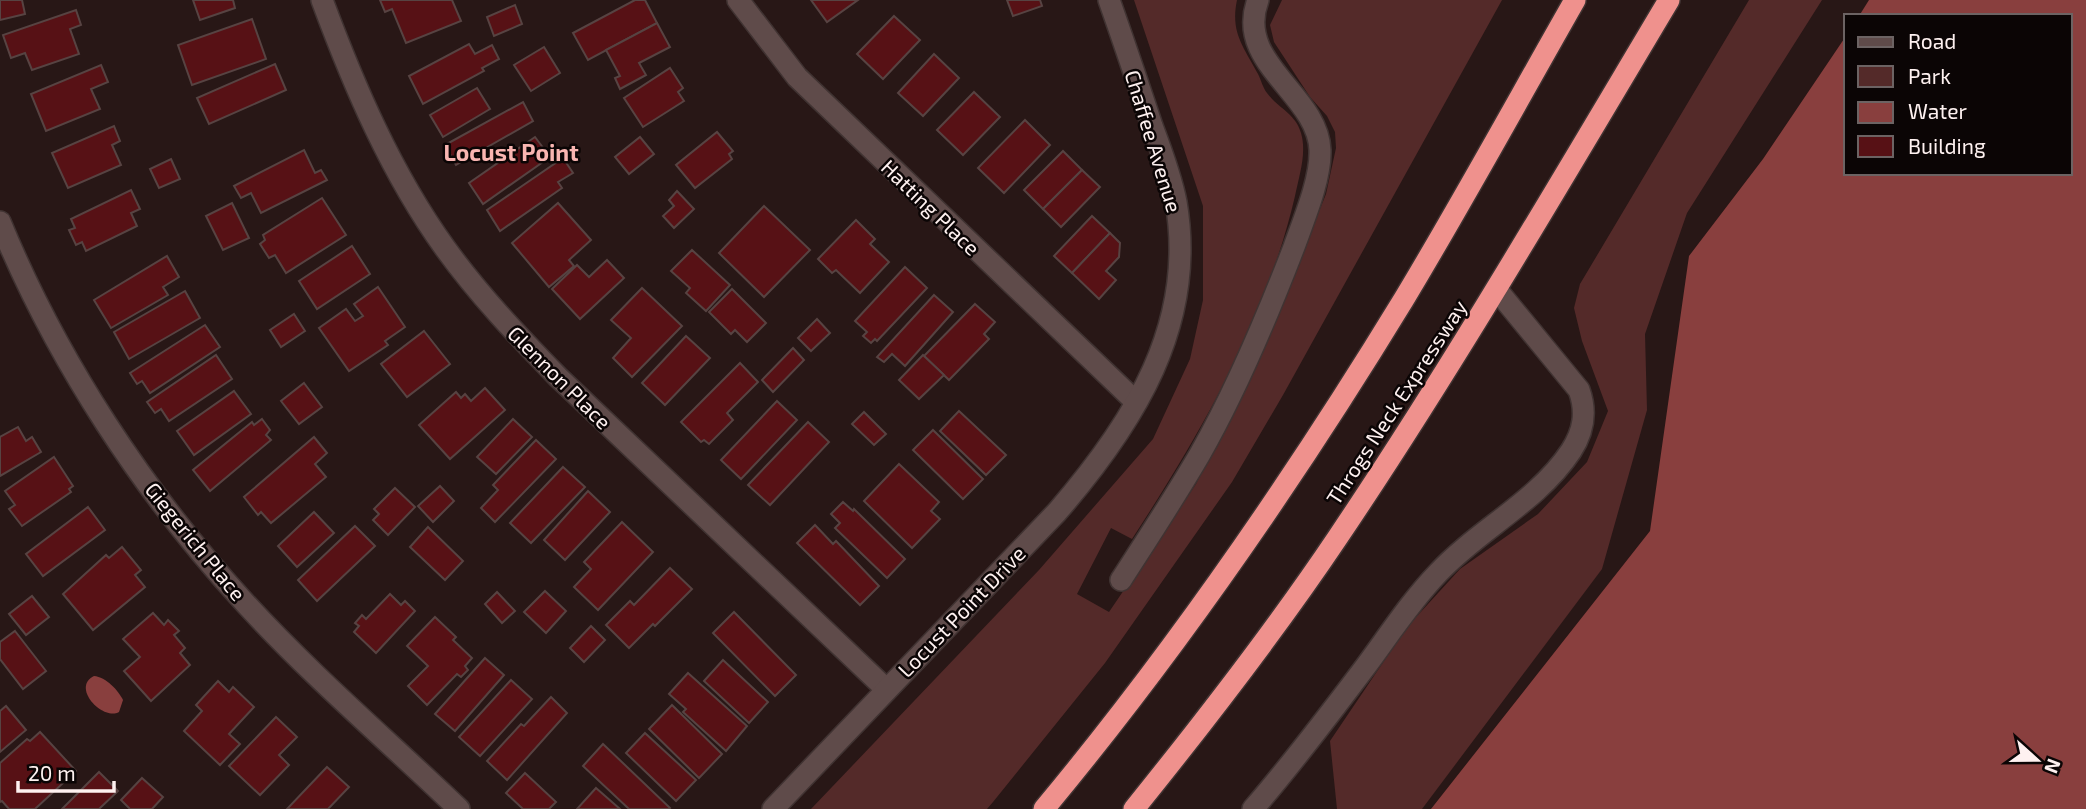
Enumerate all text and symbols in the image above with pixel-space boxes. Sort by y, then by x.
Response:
legend [1844,14,2072,175]
text: Road [1908,28,1956,53]
text: Park [1908,63,1951,88]
street label: Chaffee Avenue [1120,67,1188,215]
text: Water [1908,98,1967,123]
text: Building [1908,133,1986,158]
district label: Locust Point [443,138,579,166]
street label: Hatting Place [877,154,985,260]
street label: Throgs Neck Expressway [1321,295,1471,509]
street label: Glennon Place [503,320,617,434]
street label: Giegerich Place [141,477,251,605]
street label: Locust Point Drive [892,540,1030,682]
north arrow [2002,725,2072,795]
scale bar [18,750,114,794]
text: N [2040,756,2067,777]
text: 20 m [28,760,76,785]

